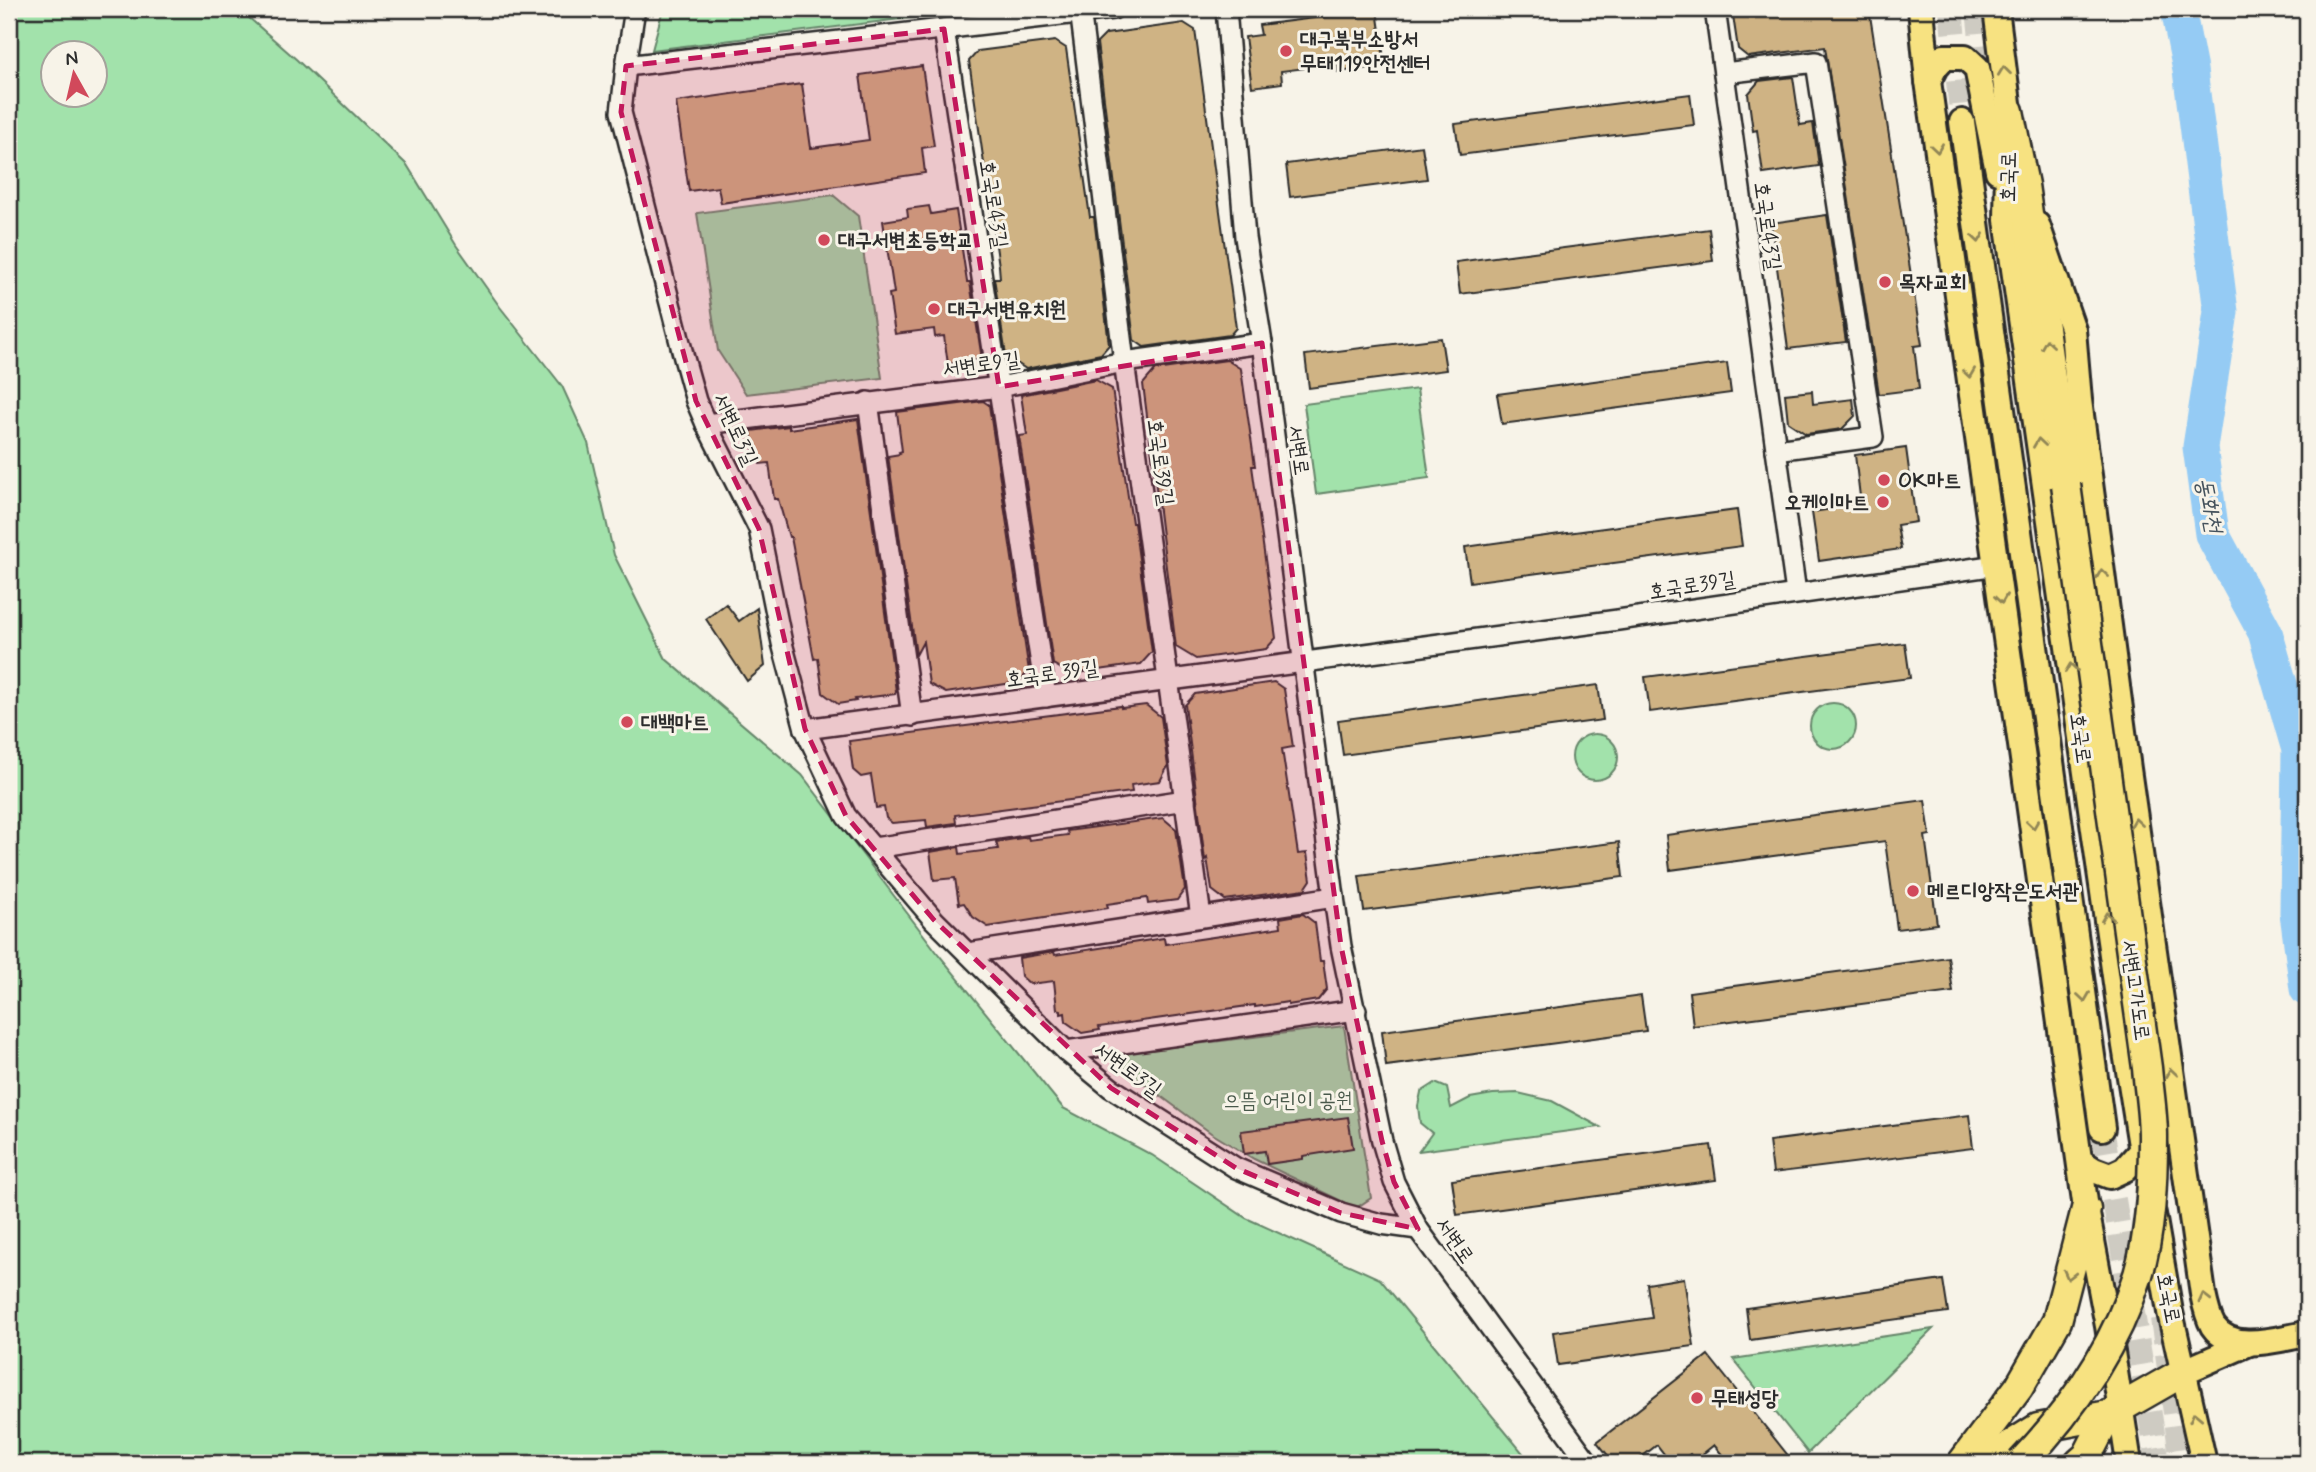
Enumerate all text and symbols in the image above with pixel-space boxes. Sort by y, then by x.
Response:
place label: 대구북부소방서 무태119안전센터 [1300,26,1430,78]
north arrow [38,38,108,108]
marker: 대구북부소방서 무태119안전센터 [1278,43,1294,59]
text: N [64,45,80,72]
one-way arrow [1996,65,2011,76]
one-way arrow [1929,142,1944,154]
street label: 호국로 [1995,151,2023,203]
street label: 호국로43길 [972,158,1014,251]
street label: 호국로43길 [1747,180,1787,272]
place label: 대구서변초등학교 [838,227,973,255]
marker: 대구서변초등학교 [816,232,832,248]
one-way arrow [1970,232,1985,244]
place label: 목자교회 [1899,269,1967,297]
marker: 목자교회 [1877,274,1893,290]
place label: 대구서변유치원 [948,296,1066,324]
marker: 대구서변유치원 [926,301,942,317]
one-way arrow [2039,338,2054,350]
street label: 서변로9길 [941,346,1022,384]
one-way arrow [1962,368,1977,379]
street label: 서변로3길 [706,389,764,470]
street label: 호국로39길 [1140,417,1180,507]
street label: 서변로 [1281,423,1315,477]
one-way arrow [2032,437,2047,448]
place label: OK마트 [1898,467,1961,495]
marker: OK마트 [1876,472,1892,488]
water label: 동화천 [2188,475,2229,538]
place label: 오케이마트 [1785,489,1869,517]
marker: 오케이마트 [1875,494,1891,510]
street label: 호국로39길 [1647,565,1738,607]
one-way arrow [2095,568,2110,580]
one-way arrow [1994,593,2009,605]
street label: 호국로 39길 [1004,654,1100,694]
one-way arrow [2064,662,2079,674]
place label: 대백마트 [641,709,709,737]
street label: 호국로 [2063,711,2097,765]
marker: 대백마트 [619,714,635,730]
one-way arrow [2025,818,2040,830]
one-way arrow [2128,818,2143,829]
place label: 메르디앙작은도서관 [1927,878,2079,906]
marker: 메르디앙작은도서관 [1905,883,1921,899]
one-way arrow [2099,911,2114,923]
street label: 서변고가도로 [2114,938,2156,1042]
one-way arrow [2076,991,2091,1003]
street label: 서변로3길 [1088,1036,1167,1104]
one-way arrow [2164,1067,2179,1079]
park label: 으뜸 어린이 공원 [1223,1087,1353,1115]
street label: 서변로 [1428,1212,1480,1269]
one-way arrow [2063,1269,2077,1281]
street label: 호국로 [2149,1271,2187,1326]
one-way arrow [2198,1292,2212,1304]
place label: 무태성당 [1711,1385,1779,1413]
marker: 무태성당 [1689,1390,1705,1406]
one-way arrow [2188,1411,2203,1423]

